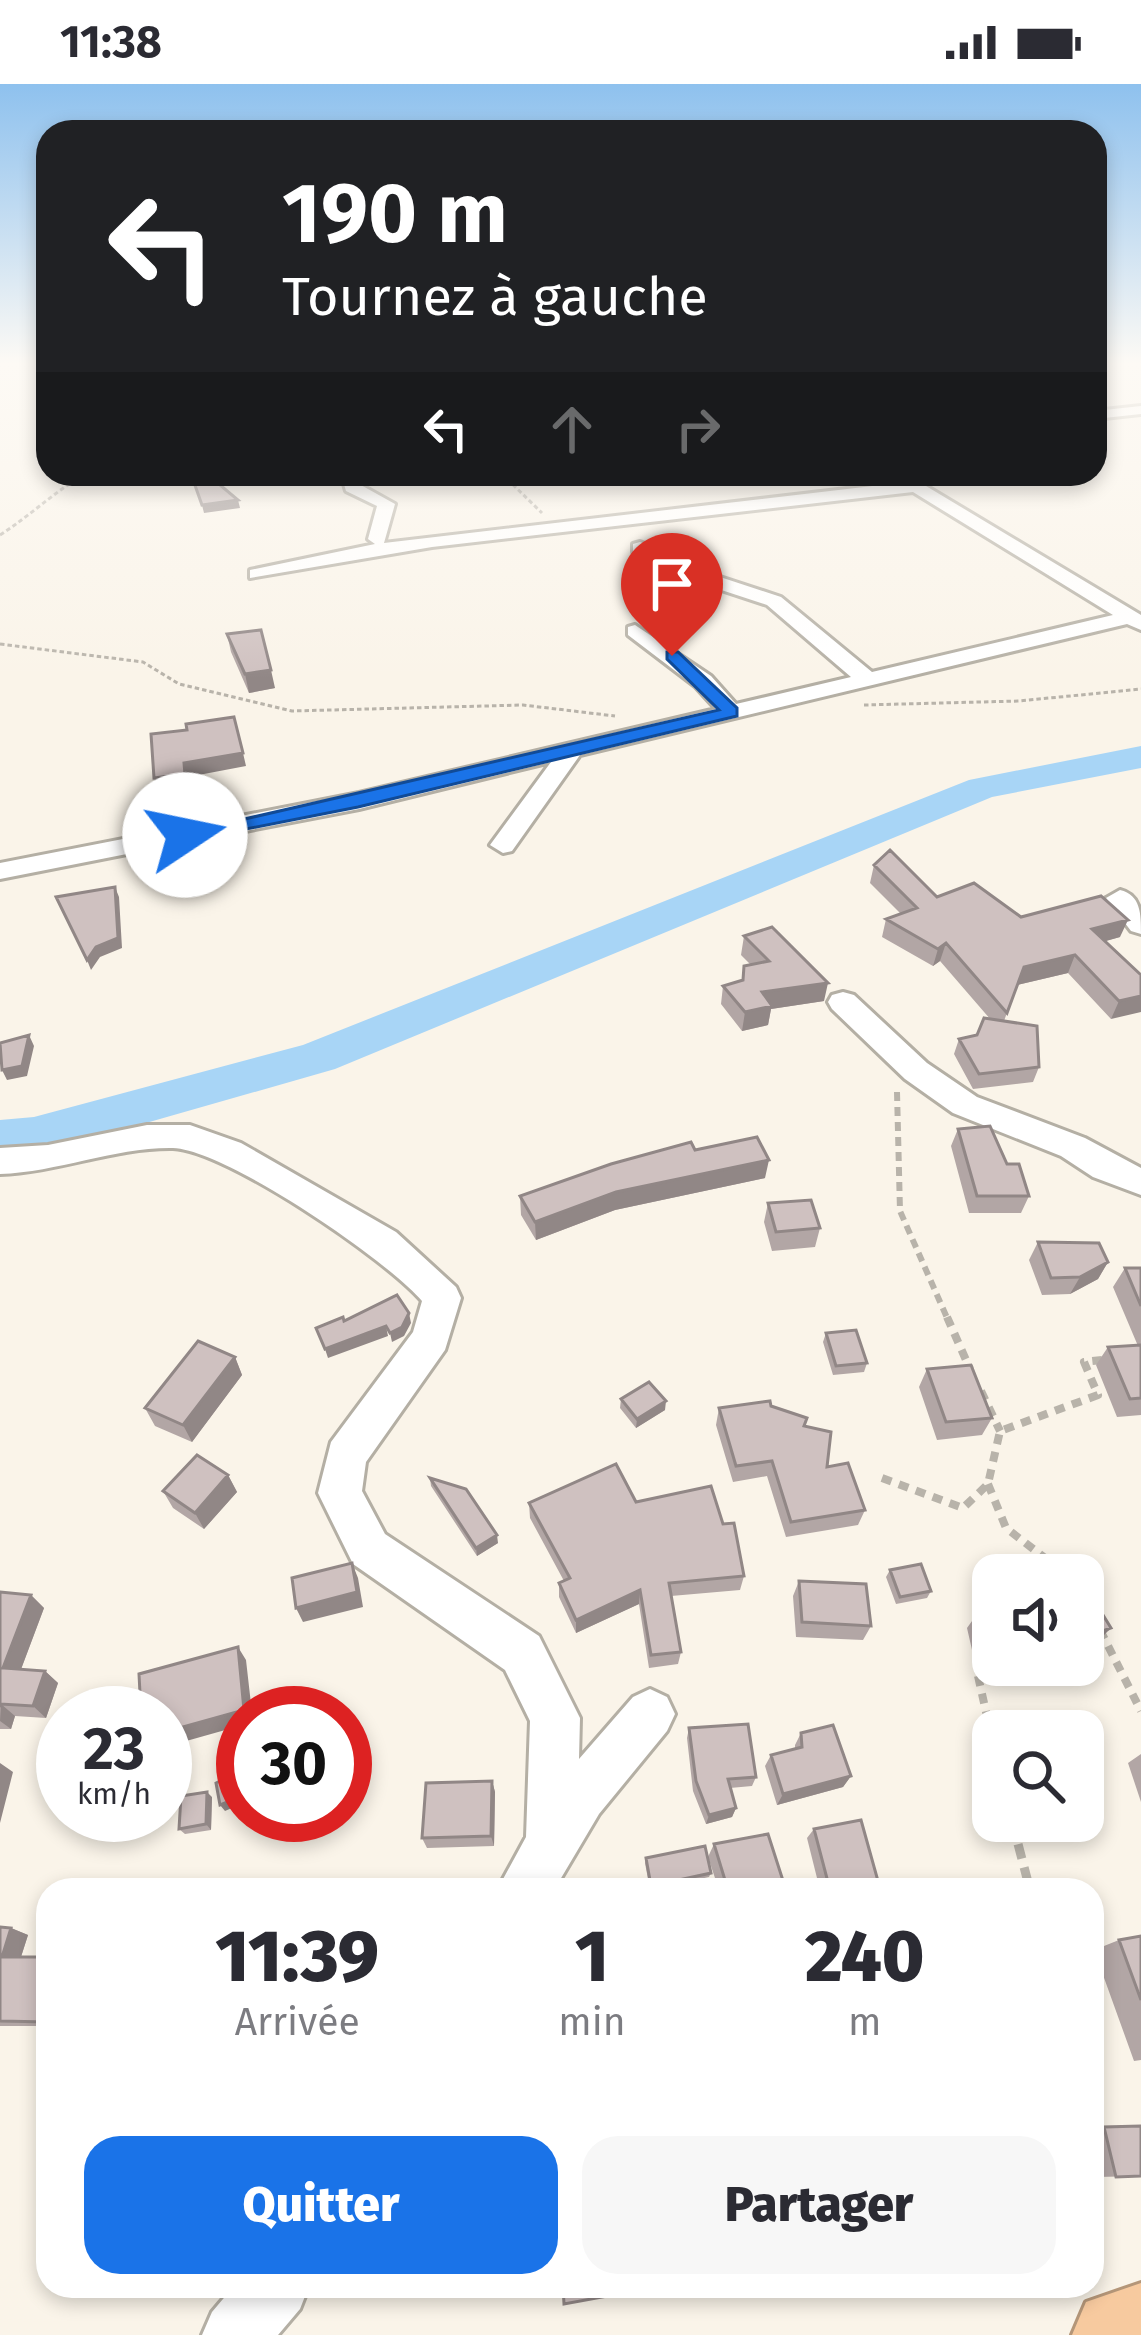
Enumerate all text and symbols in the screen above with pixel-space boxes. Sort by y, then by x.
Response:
text: 11:38 [60,15,162,69]
text: 190 m [282,163,508,264]
icon: left [84,168,240,324]
text: Tournez à gauche [282,265,708,329]
icon: left [413,396,479,462]
icon: ahead [539,396,605,462]
icon: right [665,396,731,462]
pin [621,533,723,656]
icon: arrive [639,551,705,617]
position arrow [122,772,248,898]
map controls [972,1554,1104,1842]
button: sound [972,1554,1104,1686]
speed limit sign: 30 [216,1686,372,1842]
button: search [972,1710,1104,1842]
text: 23 [83,1713,145,1785]
text: km/h [77,1776,151,1812]
text: 11:39 [215,1914,379,2000]
text: 1 [575,1914,609,2000]
text: 240 [805,1914,925,2000]
text: Arrivée [235,1999,360,2045]
text: min [558,1999,626,2045]
text: m [848,1999,882,2045]
button: Quitter [84,2136,558,2274]
button: Partager [582,2136,1056,2274]

